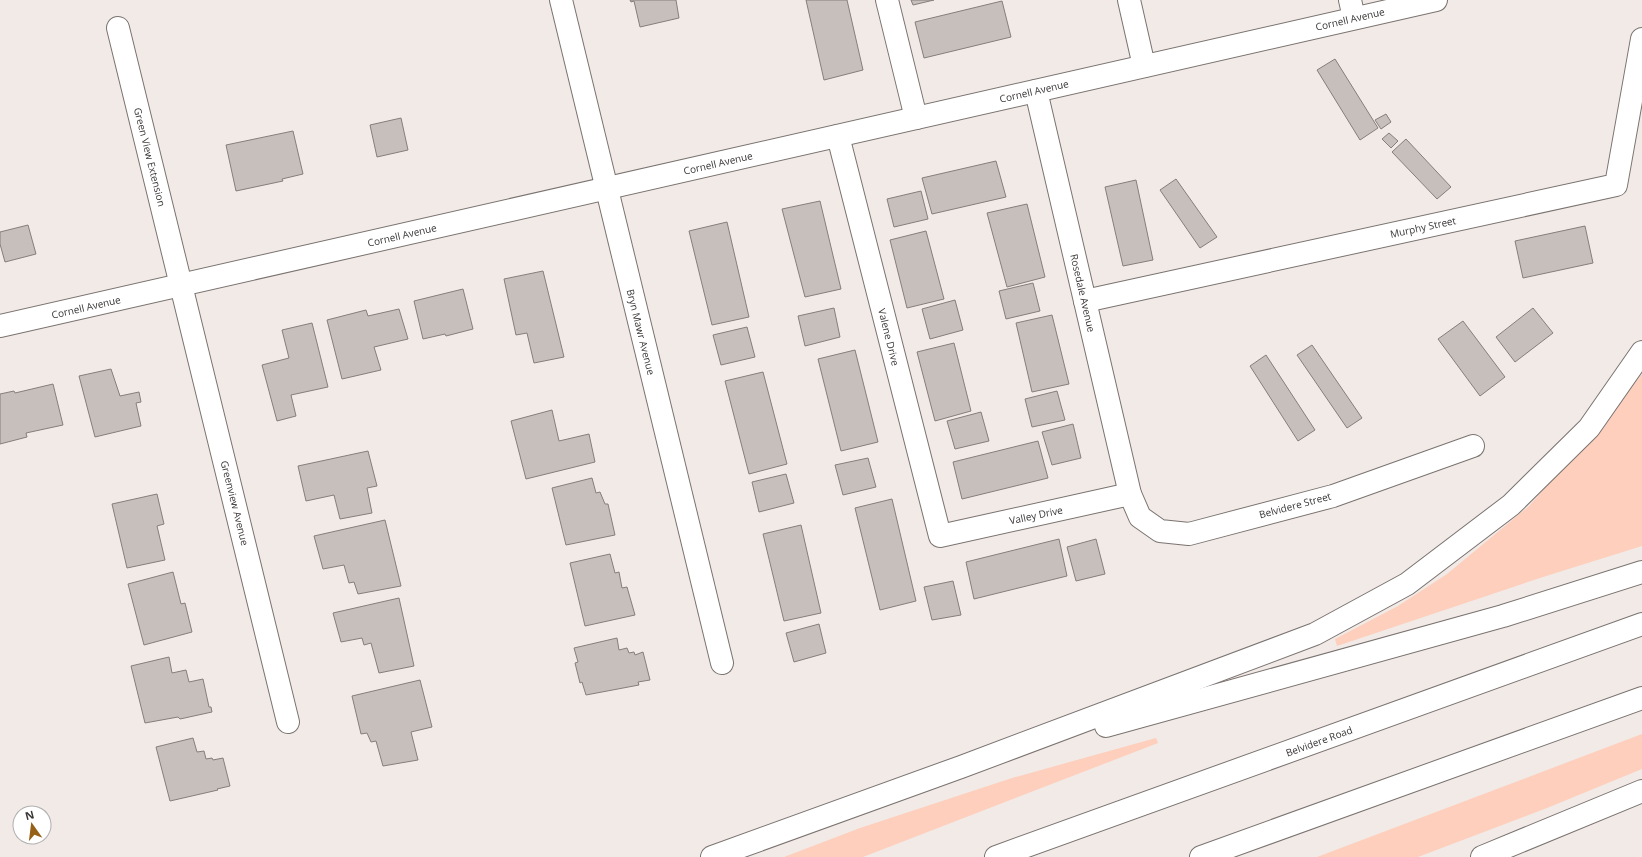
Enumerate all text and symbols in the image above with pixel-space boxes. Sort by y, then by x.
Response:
street label: Cornell Avenue [1314,4,1386,34]
street label: Cornell Avenue [998,76,1070,106]
street label: Green View Extension [131,106,169,208]
street label: Cornell Avenue [682,148,754,178]
street label: Murphy Street [1389,213,1458,241]
street label: Cornell Avenue [366,220,438,250]
street label: Rosedale Avenue [1067,253,1099,334]
street label: Bryn Mawr Avenue [624,288,659,377]
street label: Cornell Avenue [50,292,122,322]
street label: Valene Drive [875,307,903,367]
street label: Greenview Avenue [218,459,252,547]
street label: Belvidere Street [1257,489,1333,521]
street label: Valley Drive [1008,502,1064,527]
street label: Belvidere Road [1284,722,1354,760]
north arrow [12,805,52,845]
text: N [23,806,36,823]

